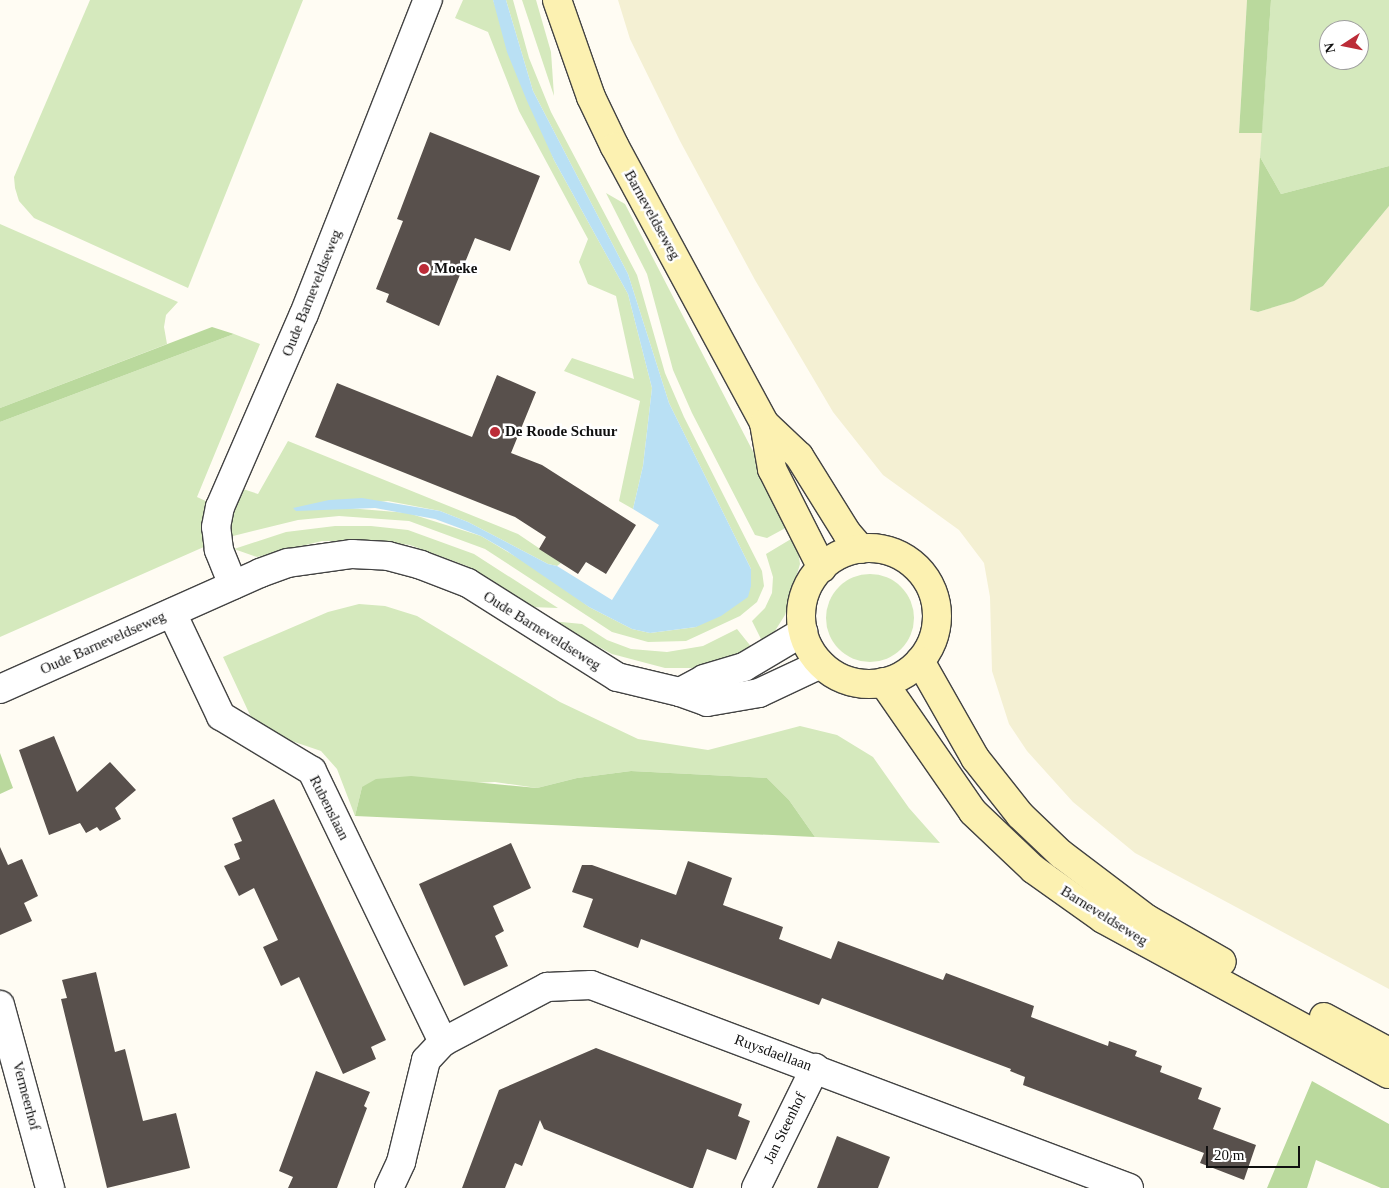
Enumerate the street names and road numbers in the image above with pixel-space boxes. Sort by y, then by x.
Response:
street label: Barneveldseweg [620,167,684,263]
street label: Oude Barneveldseweg [278,227,346,359]
street label: Oude Barneveldseweg [480,588,604,674]
street label: Oude Barneveldseweg [38,607,168,679]
street label: Rubenslaan [305,773,353,843]
street label: Barneveldseweg [1057,882,1151,950]
street label: Ruysdaellaan [732,1031,814,1075]
street label: Vermeerhof [8,1059,44,1133]
street label: Jan Steenhof [760,1089,810,1167]

